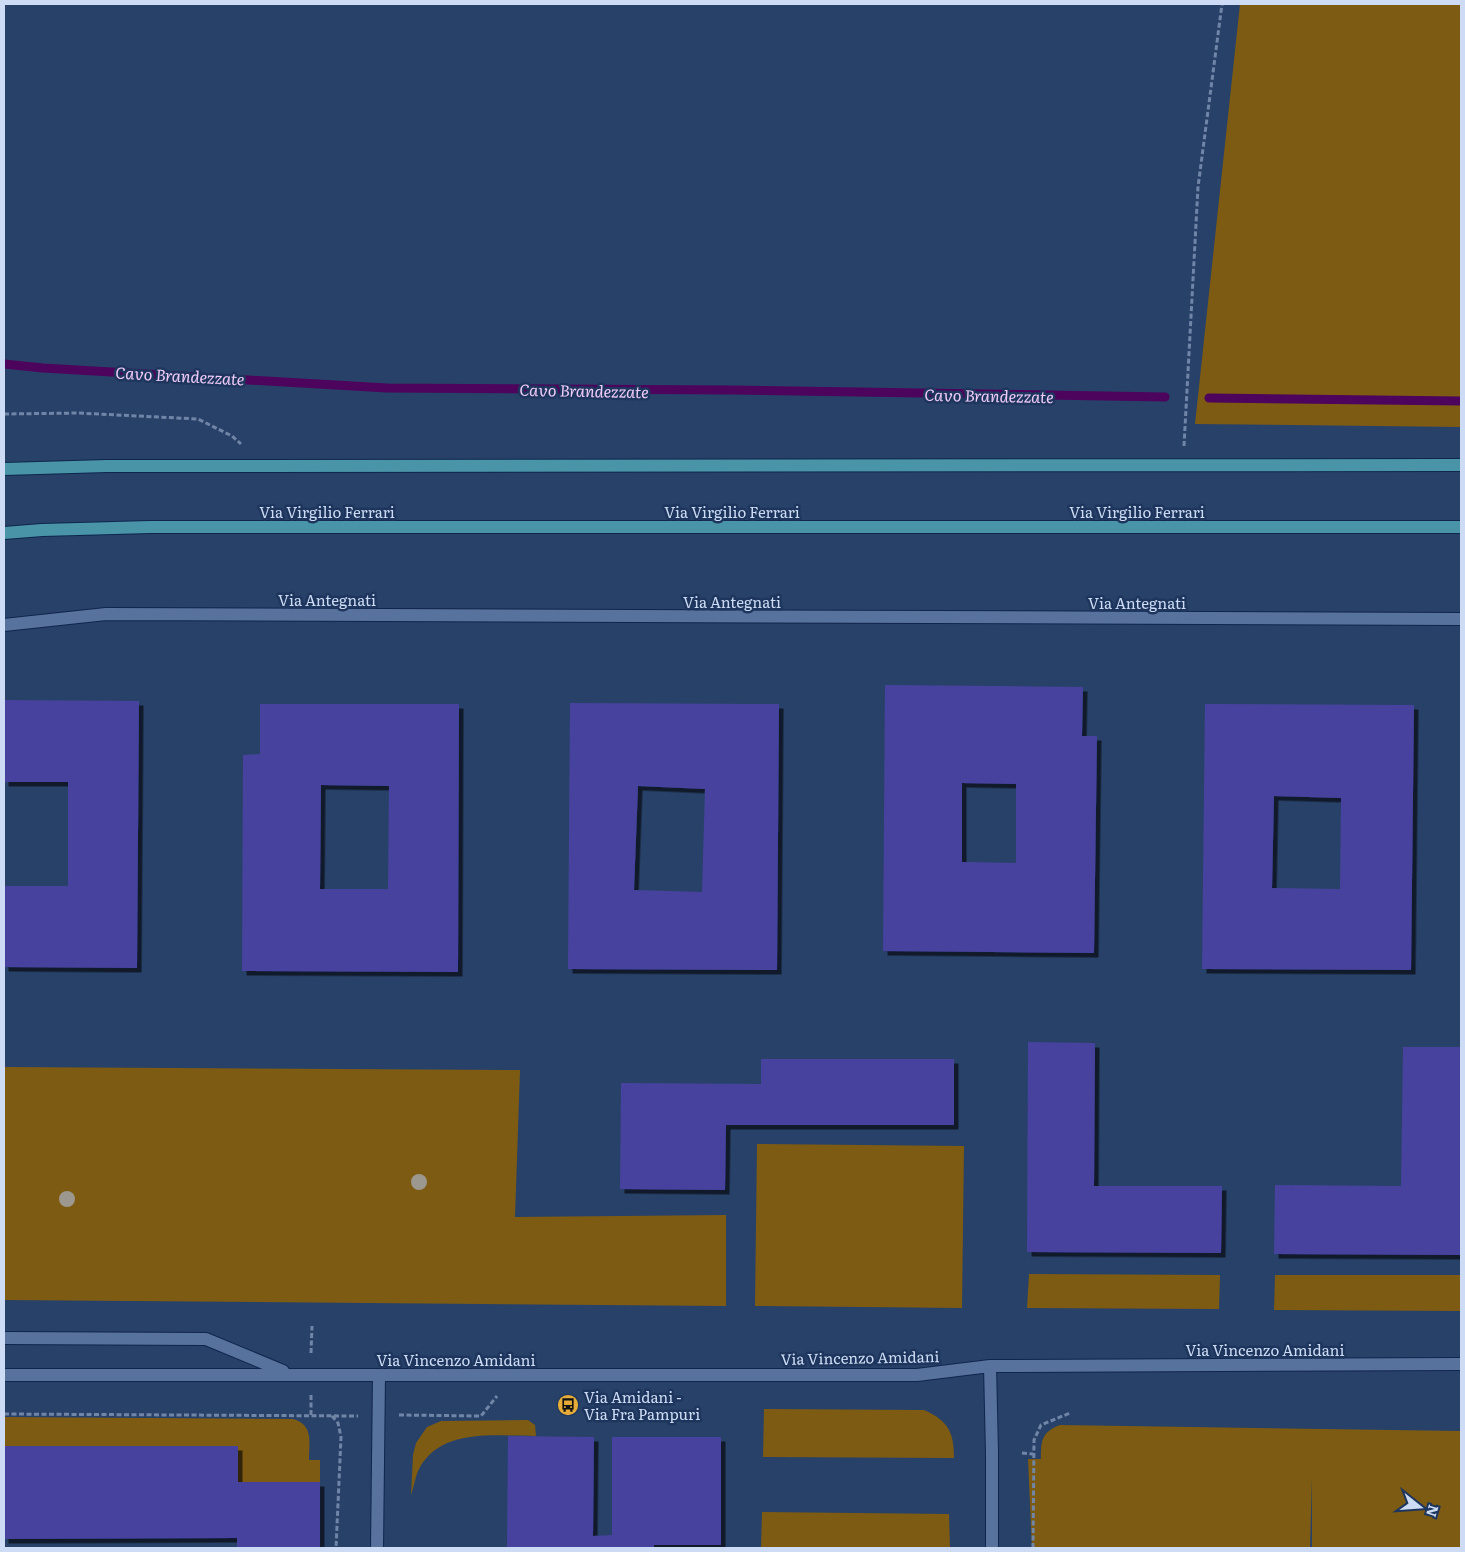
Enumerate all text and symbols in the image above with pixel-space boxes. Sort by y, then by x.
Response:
water label: Cavo Brandezzate [115,360,245,390]
water label: Cavo Brandezzate [519,377,649,403]
water label: Cavo Brandezzate [924,382,1054,408]
street label: Via Virgilio Ferrari [259,500,395,523]
street label: Via Virgilio Ferrari [664,500,800,523]
street label: Via Virgilio Ferrari [1069,500,1205,523]
street label: Via Antegnati [278,588,376,611]
street label: Via Antegnati [683,590,781,613]
street label: Via Antegnati [1088,591,1186,614]
street label: Via Vincenzo Amidani [1185,1338,1345,1361]
street label: Via Vincenzo Amidani [780,1344,940,1370]
street label: Via Vincenzo Amidani [376,1348,536,1371]
place label: Via Amidani - Via Fra Pampuri [584,1385,700,1425]
bus stop icon: Via Amidani - Via Fra Pampuri [556,1393,580,1417]
north arrow [1395,1482,1445,1532]
text: N [1422,1503,1445,1520]

